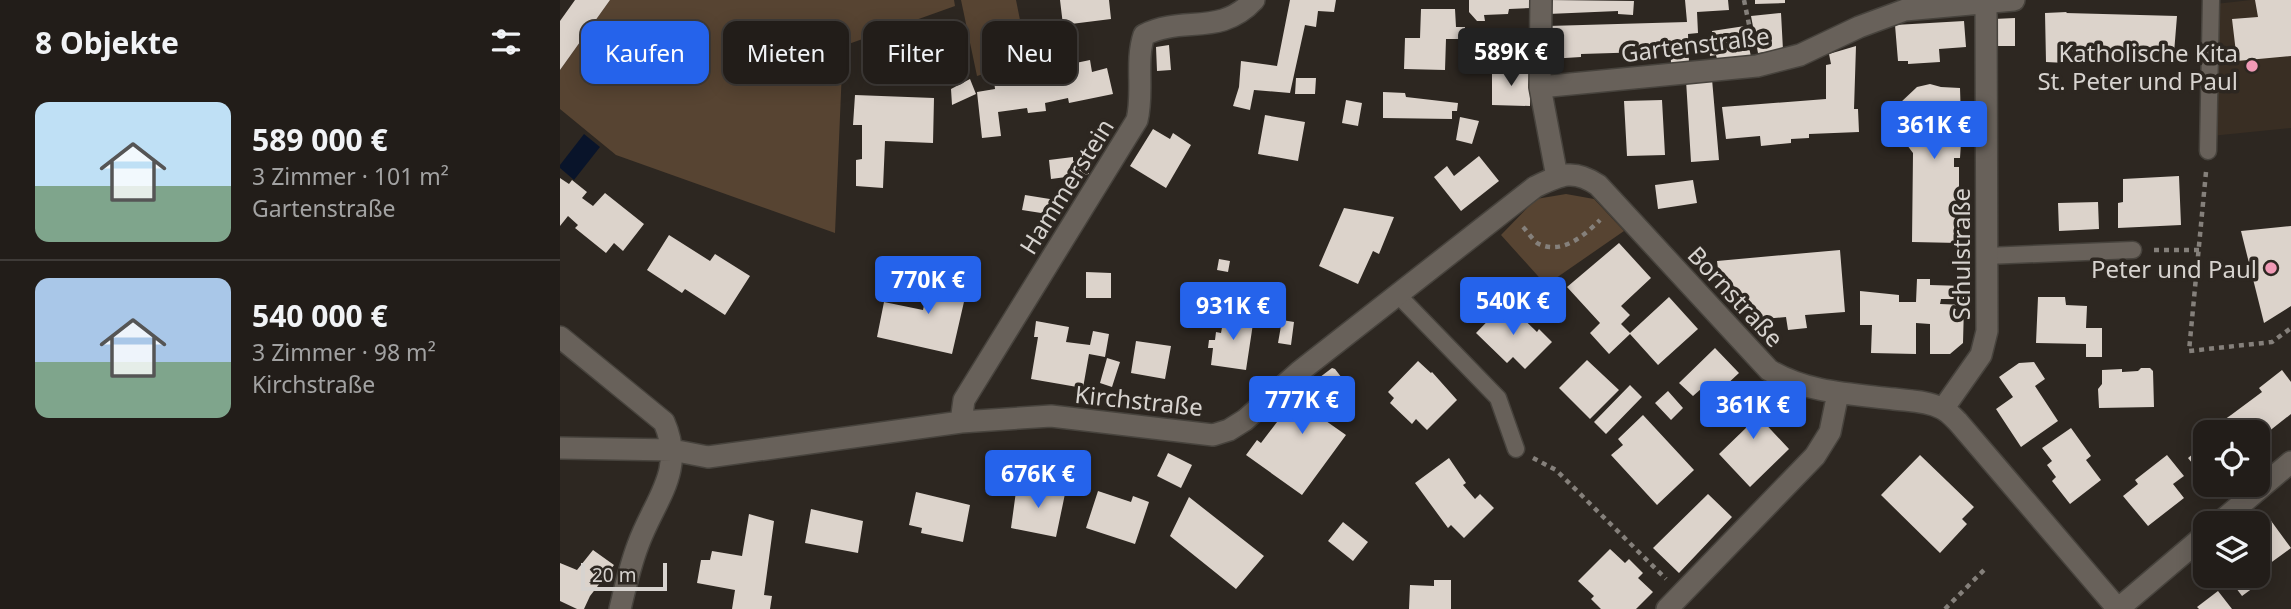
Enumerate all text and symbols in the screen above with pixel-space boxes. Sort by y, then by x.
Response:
street label: Gartenstraße [1619,19,1771,69]
chip: Kaufen [581,21,709,84]
chip: Mieten [723,21,849,84]
chip: Filter [863,21,968,84]
chip: Neu [982,21,1077,84]
text: 8 Objekte [35,22,179,63]
icon: filters [487,23,525,61]
pin: 589K € [1454,28,1568,88]
text: 589K € [1474,35,1548,67]
place label: Katholische Kita St. Peter und Paul [2037,36,2238,97]
marker: Katholische Kita St. Peter und Paul [2244,58,2260,74]
pin: 361K € [1877,102,1991,161]
text: 361K € [1897,108,1971,140]
street label: Hammerstein [1011,112,1121,260]
text: 589 000 € [252,119,388,160]
icon: home [91,130,175,214]
text: 3 Zimmer · 101 m² [252,160,449,192]
street label: Schulstraße [1944,188,1977,320]
text: Gartenstraße [252,192,395,224]
street label: Bornstraße [1681,238,1791,354]
place label: Peter und Paul [2091,252,2257,285]
pin: 770K € [871,256,985,316]
marker: Peter und Paul [2263,260,2279,276]
text: 770K € [891,263,965,295]
pin: 540K € [1456,278,1570,337]
pin: 931K € [1176,282,1290,342]
text: 540K € [1476,284,1550,316]
text: 931K € [1196,289,1270,321]
text: 540 000 € [252,295,388,336]
icon: home [91,306,175,390]
text: 3 Zimmer · 98 m² [252,336,436,368]
text: Kirchstraße [252,368,375,400]
pin: 777K € [1245,376,1359,436]
street label: Kirchstraße [1073,377,1205,423]
pin: 361K € [1696,382,1810,441]
text: 777K € [1265,383,1339,415]
text: 361K € [1716,388,1790,420]
map controls [2193,420,2270,588]
button: locate [2193,420,2270,497]
pin: 676K € [981,450,1095,510]
text: 676K € [1001,457,1075,489]
button: layers [2193,511,2270,588]
scale bar [581,560,667,592]
text: 20 m [592,562,636,588]

